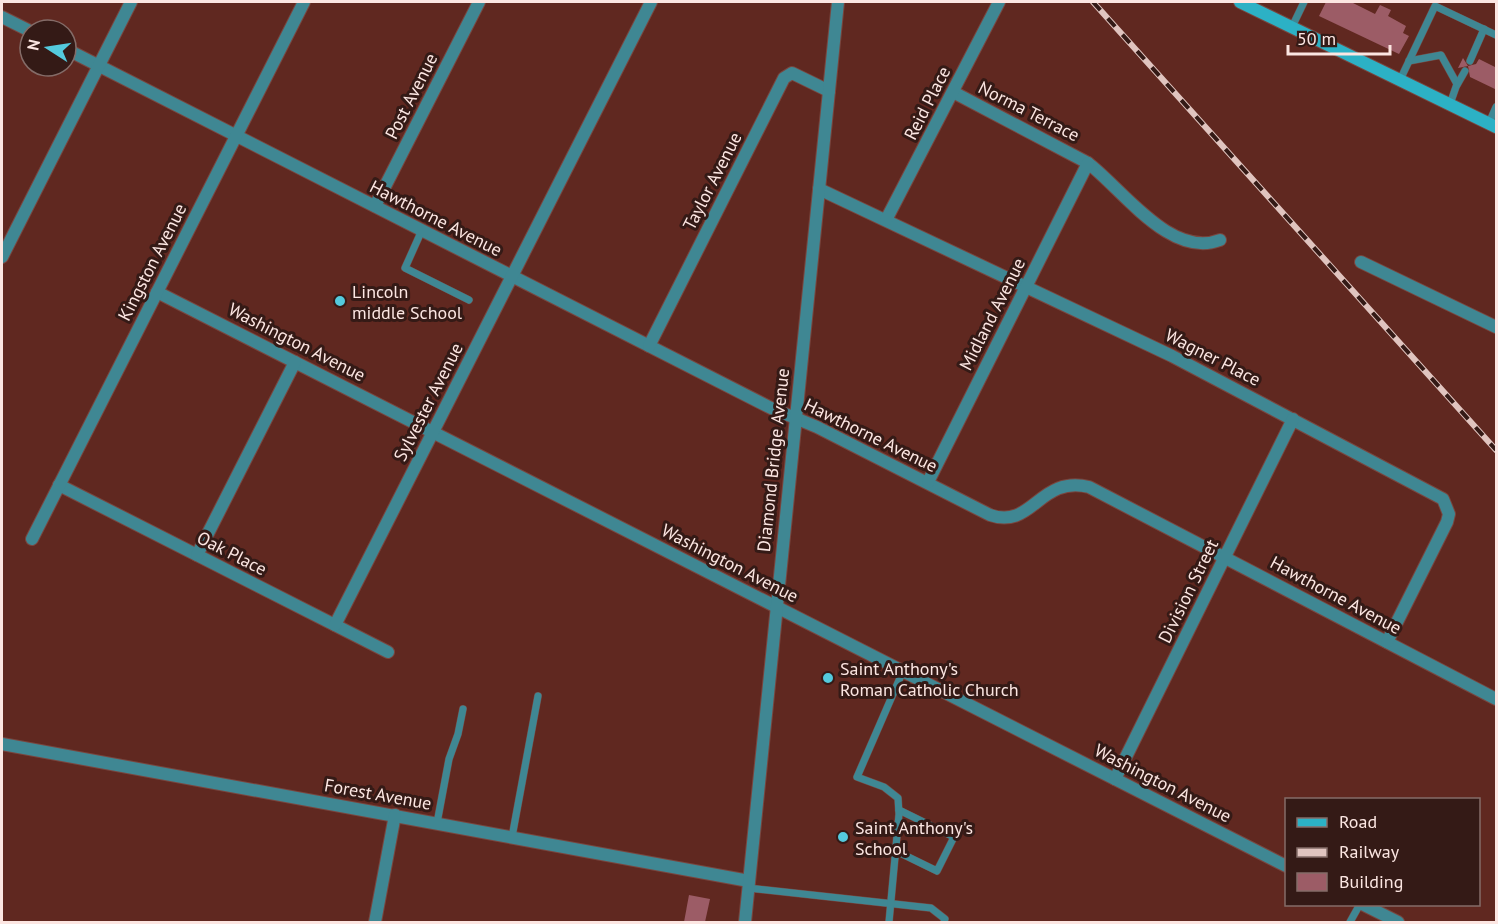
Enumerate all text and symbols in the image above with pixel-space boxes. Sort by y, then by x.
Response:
north arrow [18,18,78,78]
scale bar [1288,18,1390,56]
text: 50 m [1297,27,1336,50]
text: N [22,38,44,52]
street label: Post Avenue [380,49,442,143]
street label: Reid Place [899,62,955,144]
street label: Norma Terrace [975,76,1083,146]
street label: Taylor Avenue [677,128,747,234]
street label: Hawthorne Avenue [366,175,506,261]
street label: Kingston Avenue [113,199,191,325]
street label: Midland Avenue [954,254,1030,374]
place label: Lincoln middle School [352,280,463,324]
marker: Lincoln middle School [333,294,347,308]
street label: Washington Avenue [225,298,369,386]
street label: Wagner Place [1162,323,1264,391]
street label: Sylvester Avenue [388,339,468,465]
street label: Diamond Bridge Avenue [752,367,794,553]
street label: Hawthorne Avenue [801,393,941,477]
street label: Washington Avenue [658,519,802,607]
street label: Oak Place [193,526,271,580]
street label: Division Street [1153,535,1223,647]
street label: Hawthorne Avenue [1266,551,1406,639]
place label: Saint Anthony's Roman Catholic Church [840,657,1019,701]
marker: Saint Anthony's Roman Catholic Church [821,671,835,685]
street label: Washington Avenue [1091,739,1235,827]
street label: Forest Avenue [323,773,433,815]
legend [1285,798,1480,906]
text: Road [1339,810,1377,833]
place label: Saint Anthony's School [855,816,973,860]
marker: Saint Anthony's School [836,830,850,844]
text: Railway [1339,840,1400,863]
text: Building [1339,870,1403,893]

